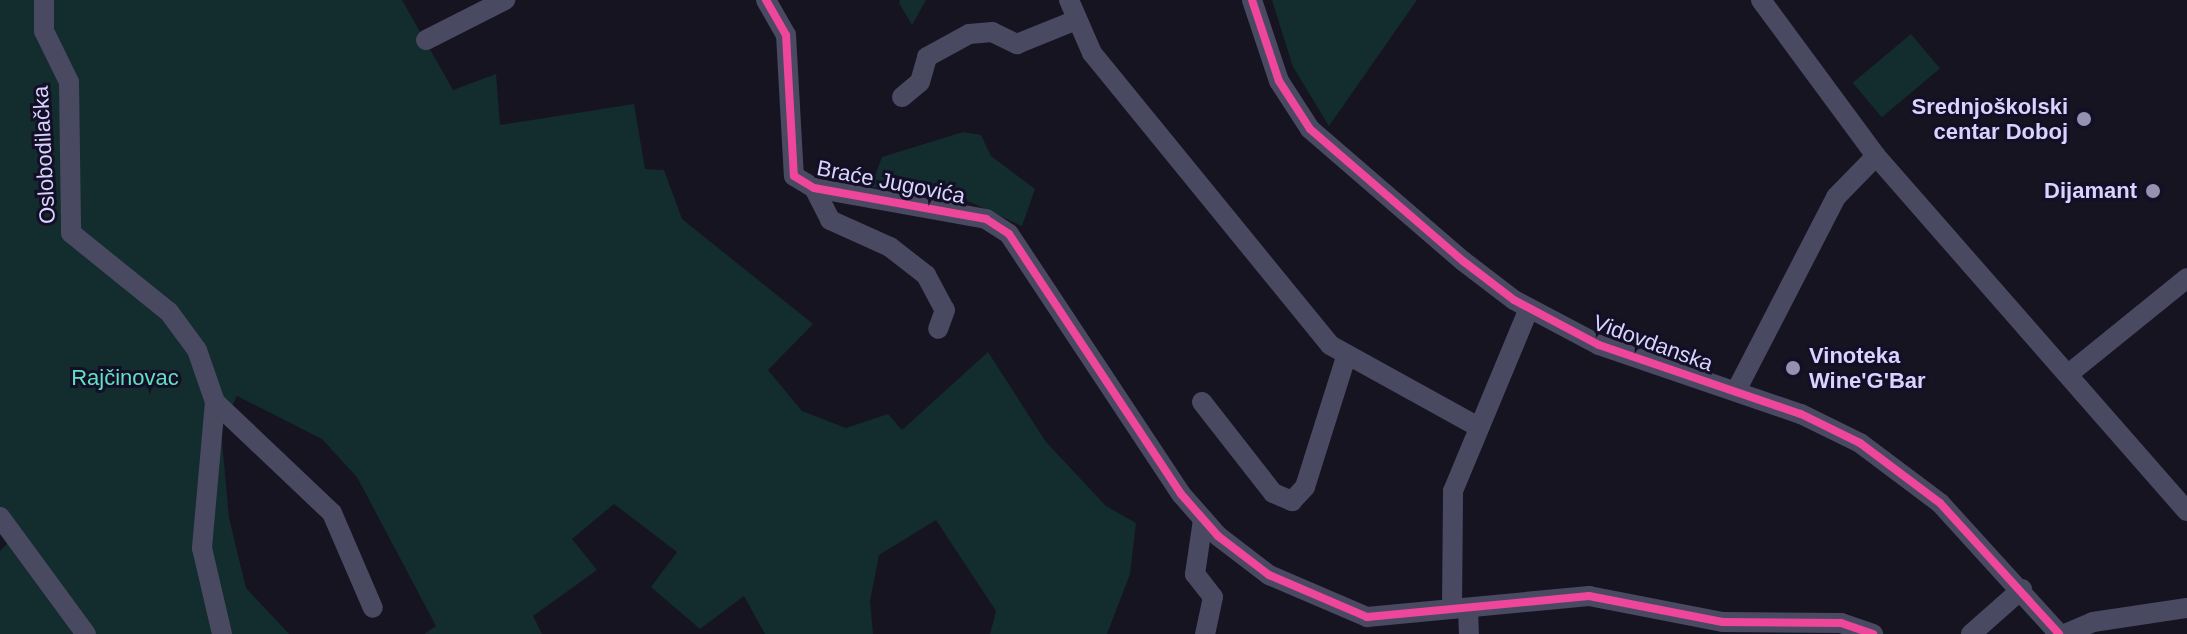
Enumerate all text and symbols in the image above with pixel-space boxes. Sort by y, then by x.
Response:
street label: Oslobodilačka [27,85,61,225]
place label: Srednjoškolski centar Doboj [1911,93,2068,144]
marker: Srednjoškolski centar Doboj [2075,110,2093,128]
street label: Braće Jugovića [815,155,967,209]
place label: Dijamant [2044,178,2137,204]
marker: Dijamant [2144,182,2162,200]
street label: Vidovdanska [1589,309,1717,377]
place label: Vinoteka Wine'G'Bar [1809,342,1926,394]
marker: Vinoteka Wine'G'Bar [1784,359,1802,377]
park label: Rajčinovac [71,365,179,391]

